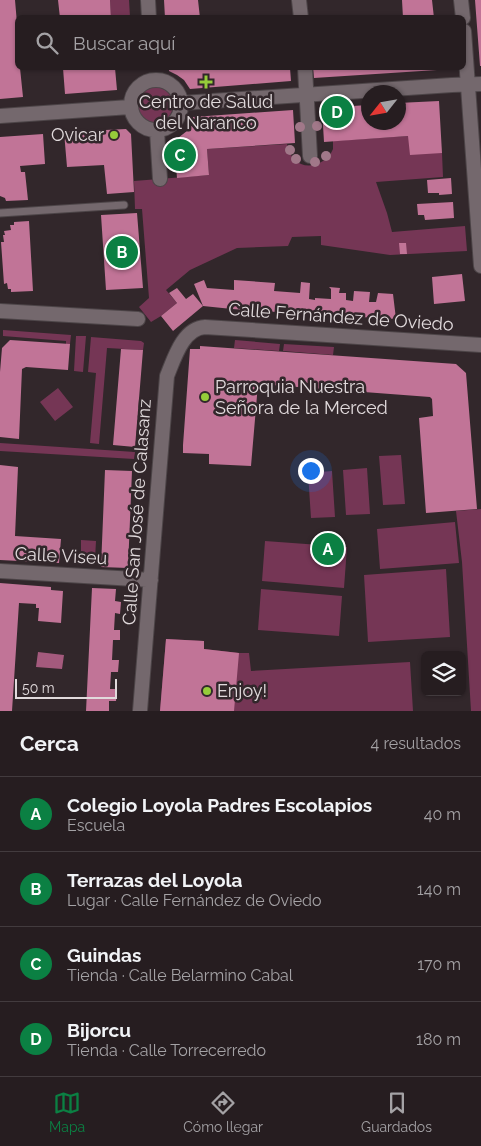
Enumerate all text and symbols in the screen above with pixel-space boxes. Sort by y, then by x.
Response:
search box [15,15,466,70]
icon: search [33,29,61,57]
text: Buscar aquí [73,32,175,54]
marker: Centro de Salud del Naranco [199,75,213,89]
north arrow [361,85,406,130]
place label: Centro de Salud del Naranco [139,91,273,133]
pin: D [321,93,353,131]
place label: Ovicar [51,124,105,145]
marker: Ovicar [108,129,120,141]
pin: C [164,136,196,174]
pin: B [106,233,138,271]
street label: Calle Fernández de Oviedo [228,298,455,335]
place label: Parroquia Nuestra Señora de la Merced [215,376,388,418]
marker: Parroquia Nuestra Señora de la Merced [199,391,211,403]
street label: Calle San José de Calasanz [118,398,155,626]
your location [298,458,324,484]
pin: A [312,530,344,568]
street label: Calle Viseu [14,543,108,568]
map controls [421,651,466,696]
button: layers [421,651,466,696]
scale bar [15,676,118,699]
text: 50 m [22,680,55,696]
place label: Enjoy! [217,680,267,701]
marker: Enjoy! [201,685,213,697]
text: Cerca [20,731,79,756]
text: 4 resultados [371,734,461,753]
text: Colegio Loyola Padres Escolapios [67,794,372,816]
text: A [31,805,41,824]
text: 40 m [424,805,461,824]
text: Escuela [67,816,125,835]
text: Terrazas del Loyola [67,869,242,891]
text: B [31,880,41,899]
text: 140 m [417,880,461,899]
text: Lugar · Calle Fernández de Oviedo [67,891,322,910]
text: Guindas [67,944,141,966]
text: C [31,955,41,974]
text: 170 m [417,955,461,974]
text: Tienda · Calle Belarmino Cabal [67,966,293,985]
text: Bijorcu [67,1019,131,1041]
text: D [30,1030,42,1049]
text: 180 m [416,1030,461,1049]
text: Tienda · Calle Torrecerredo [67,1041,266,1060]
tab: Mapa [49,1089,85,1135]
tab: Cómo llegar [183,1089,263,1135]
tab: Guardados [361,1089,432,1135]

